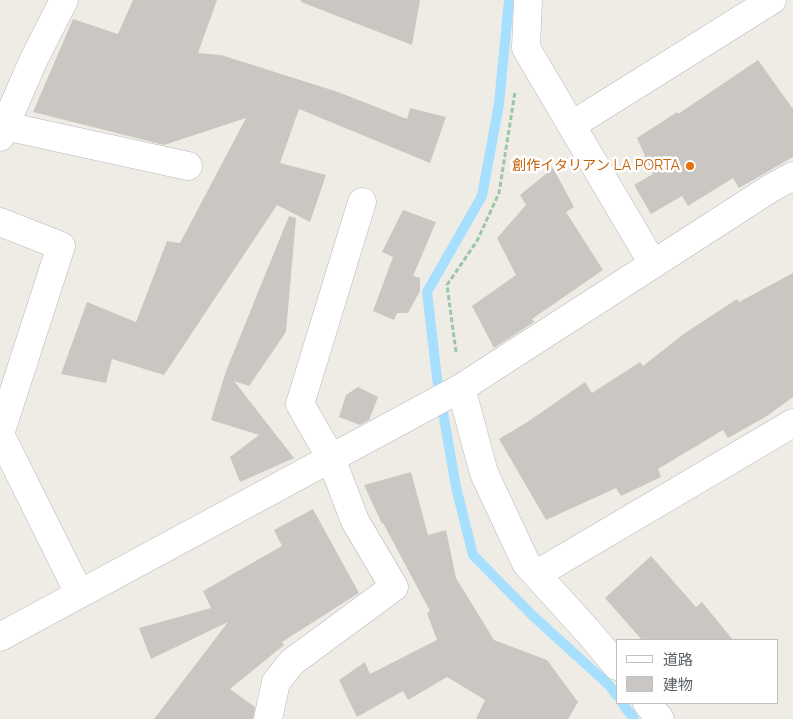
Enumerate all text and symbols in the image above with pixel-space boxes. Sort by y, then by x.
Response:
place label: 創作イタリアン LA PORTA [512,158,680,174]
marker: 創作イタリアン LA PORTA [684,160,696,172]
legend [616,639,778,704]
text: 道路 [663,651,693,669]
text: 建物 [663,676,693,694]

